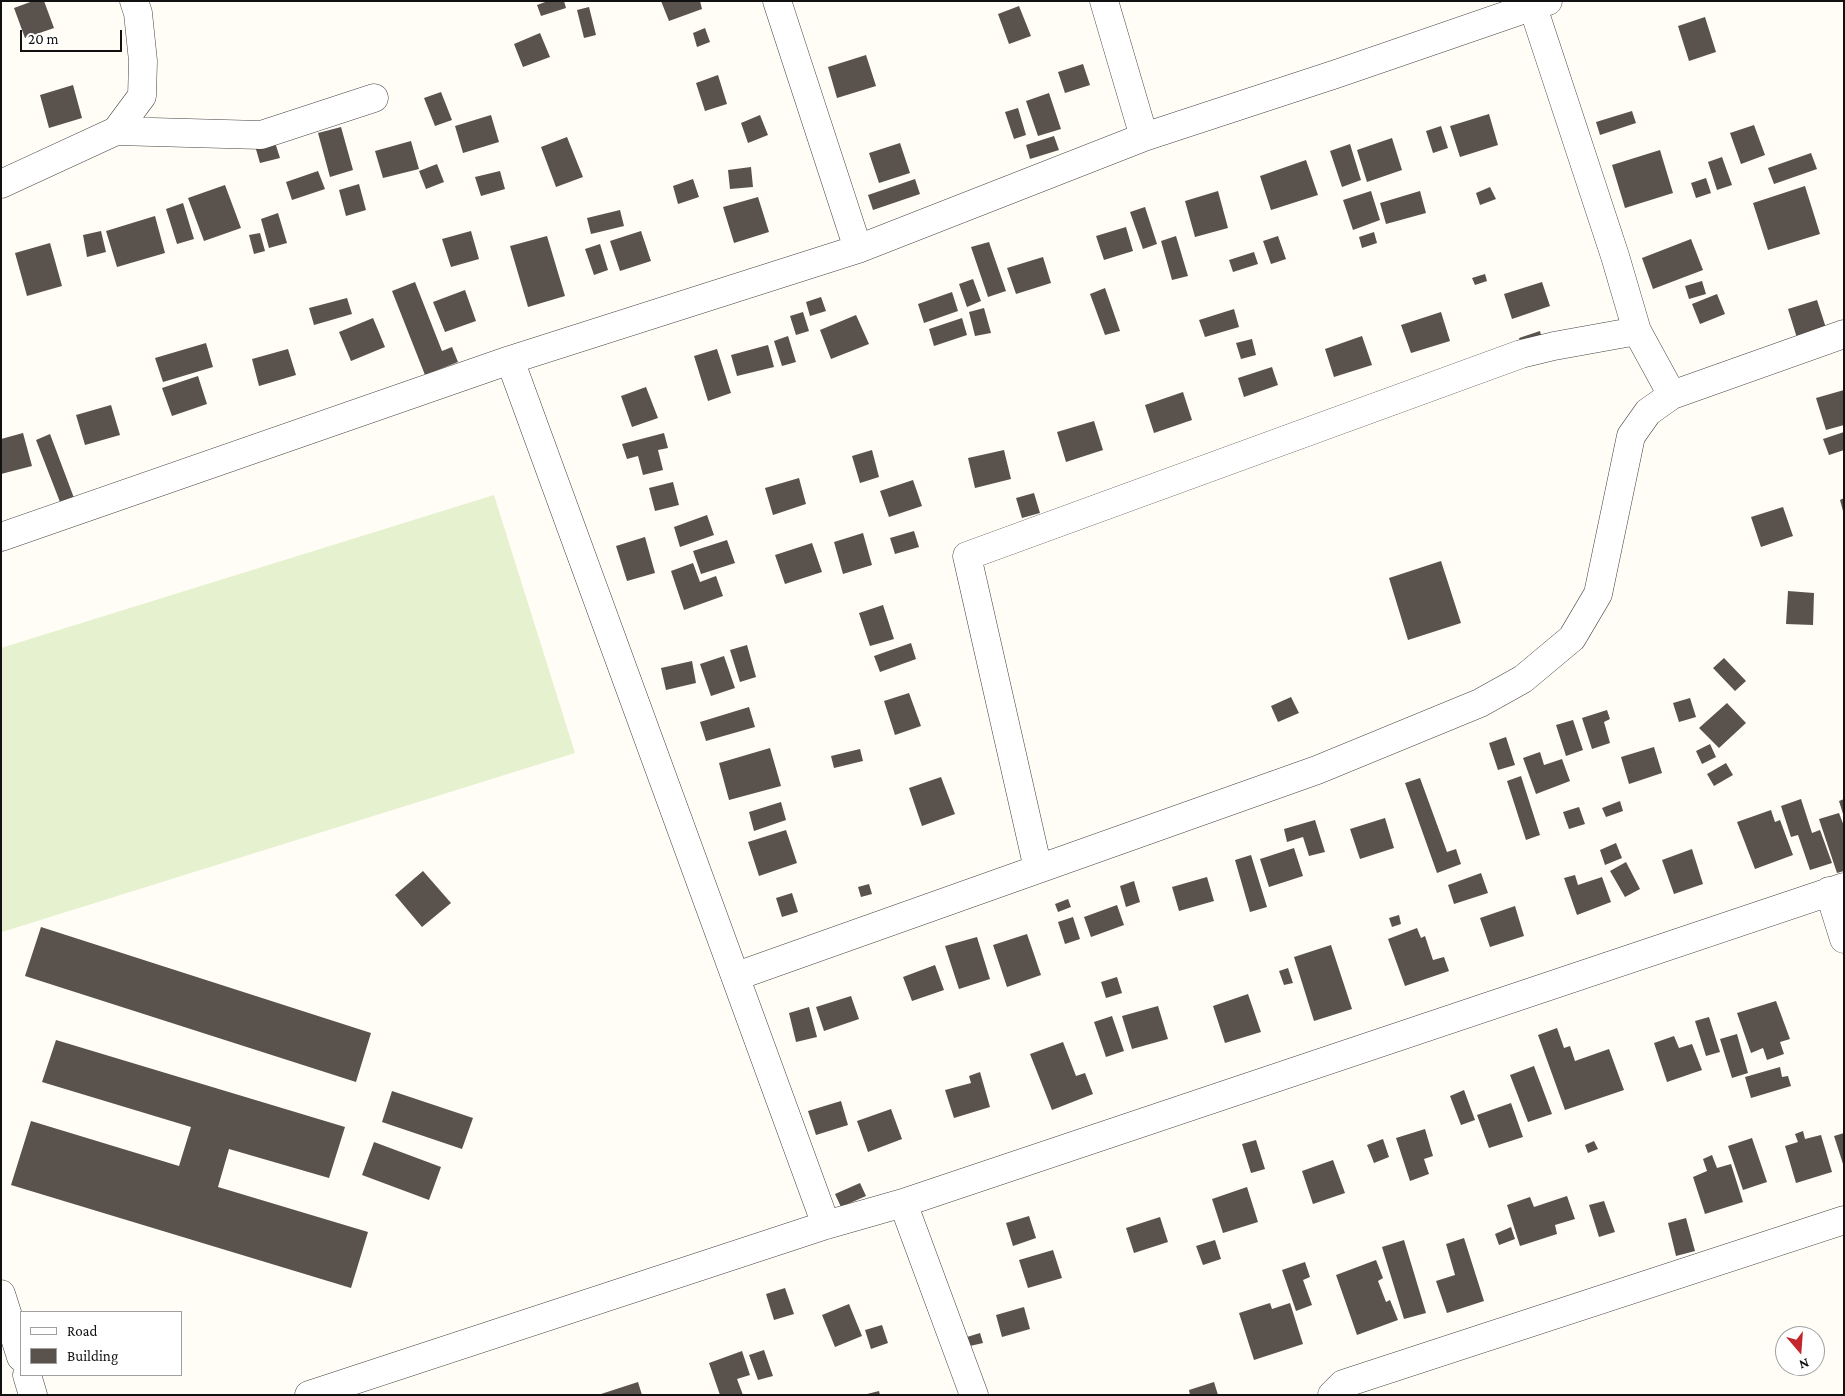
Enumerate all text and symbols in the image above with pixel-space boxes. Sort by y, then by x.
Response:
scale bar [22,20,125,52]
text: 20 m [28,31,59,47]
legend [20,1311,182,1376]
text: Road [67,1323,97,1339]
north arrow [1775,1326,1825,1376]
text: Building [67,1348,118,1364]
text: N [1797,1355,1811,1373]

